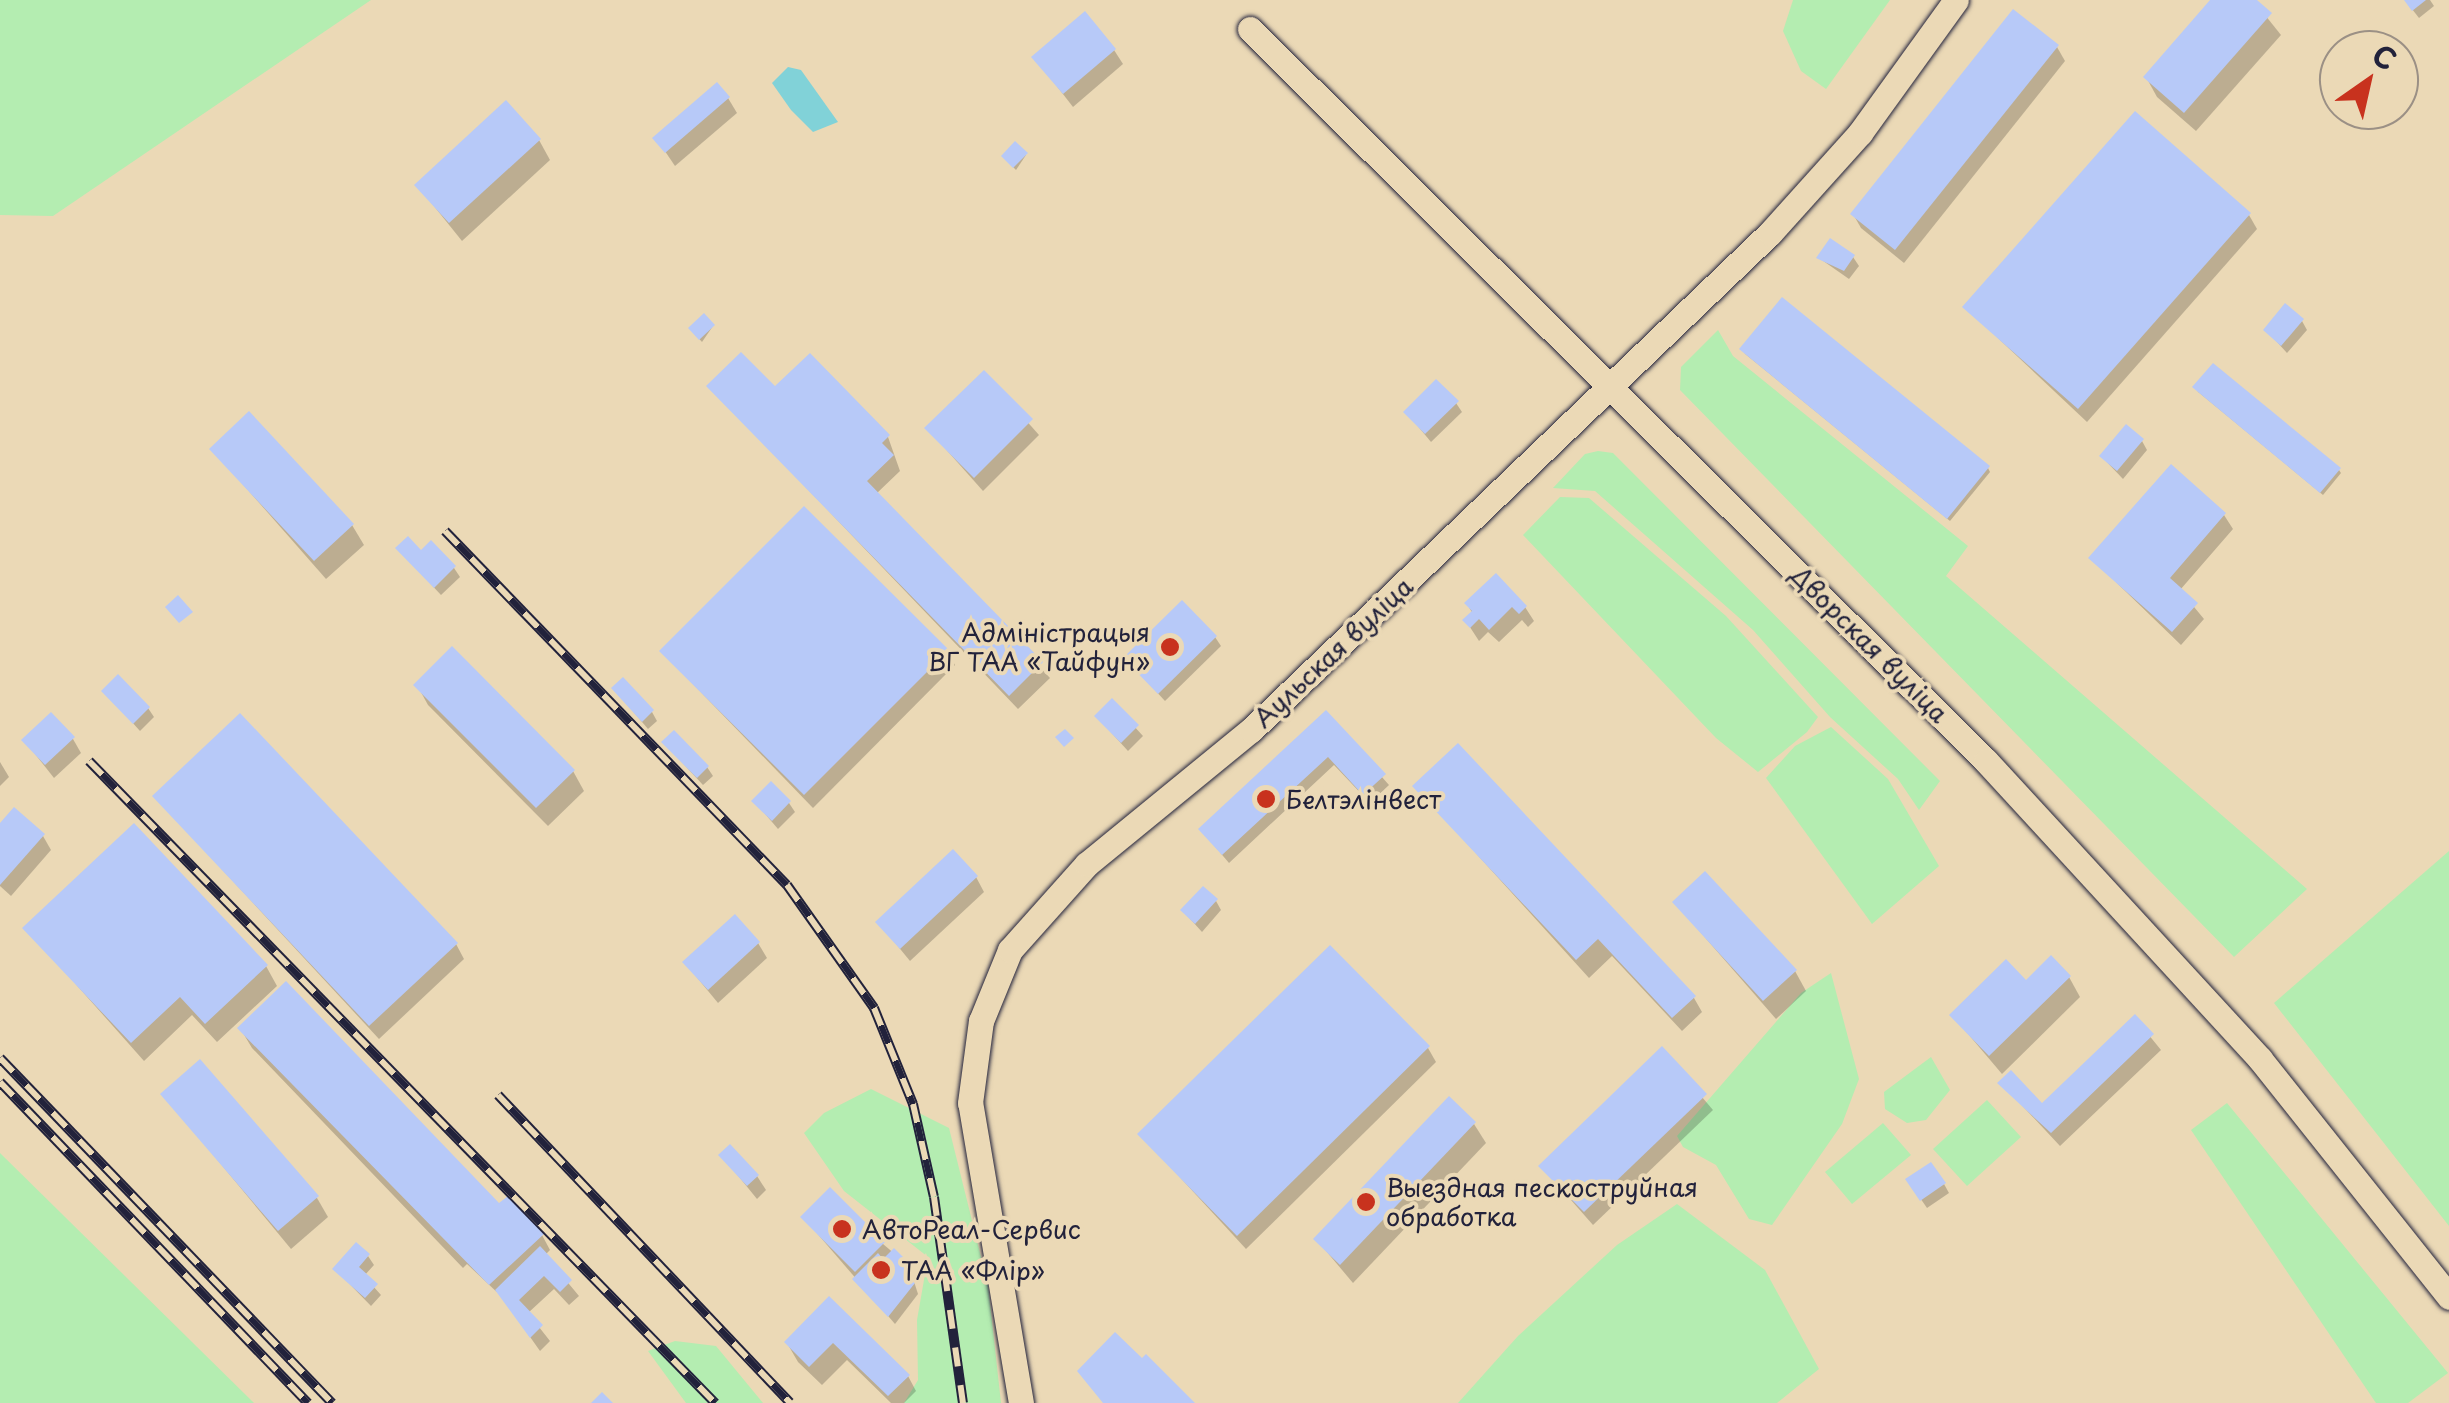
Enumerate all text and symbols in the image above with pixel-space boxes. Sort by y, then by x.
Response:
north arrow [2319,30,2419,130]
text: С [2364,33,2406,80]
street label: Дворская вуліца [1785,559,1955,729]
street label: Аульская вуліца [1247,570,1419,734]
place label: Адміністрацыя ВГ ТАА «Тайфун» [929,618,1150,677]
marker: Адміністрацыя ВГ ТАА «Тайфун» [1159,636,1181,658]
place label: Белтэлінвест [1286,784,1441,814]
marker: Белтэлінвест [1255,788,1277,810]
place label: Выездная пескоструйная обработка [1386,1173,1699,1232]
marker: Выездная пескоструйная обработка [1355,1191,1377,1213]
place label: АвтоРеал-Сервис [862,1214,1081,1244]
marker: АвтоРеал-Сервис [831,1218,853,1240]
place label: ТАА «Флір» [901,1255,1045,1285]
marker: ТАА «Флір» [870,1259,892,1281]

